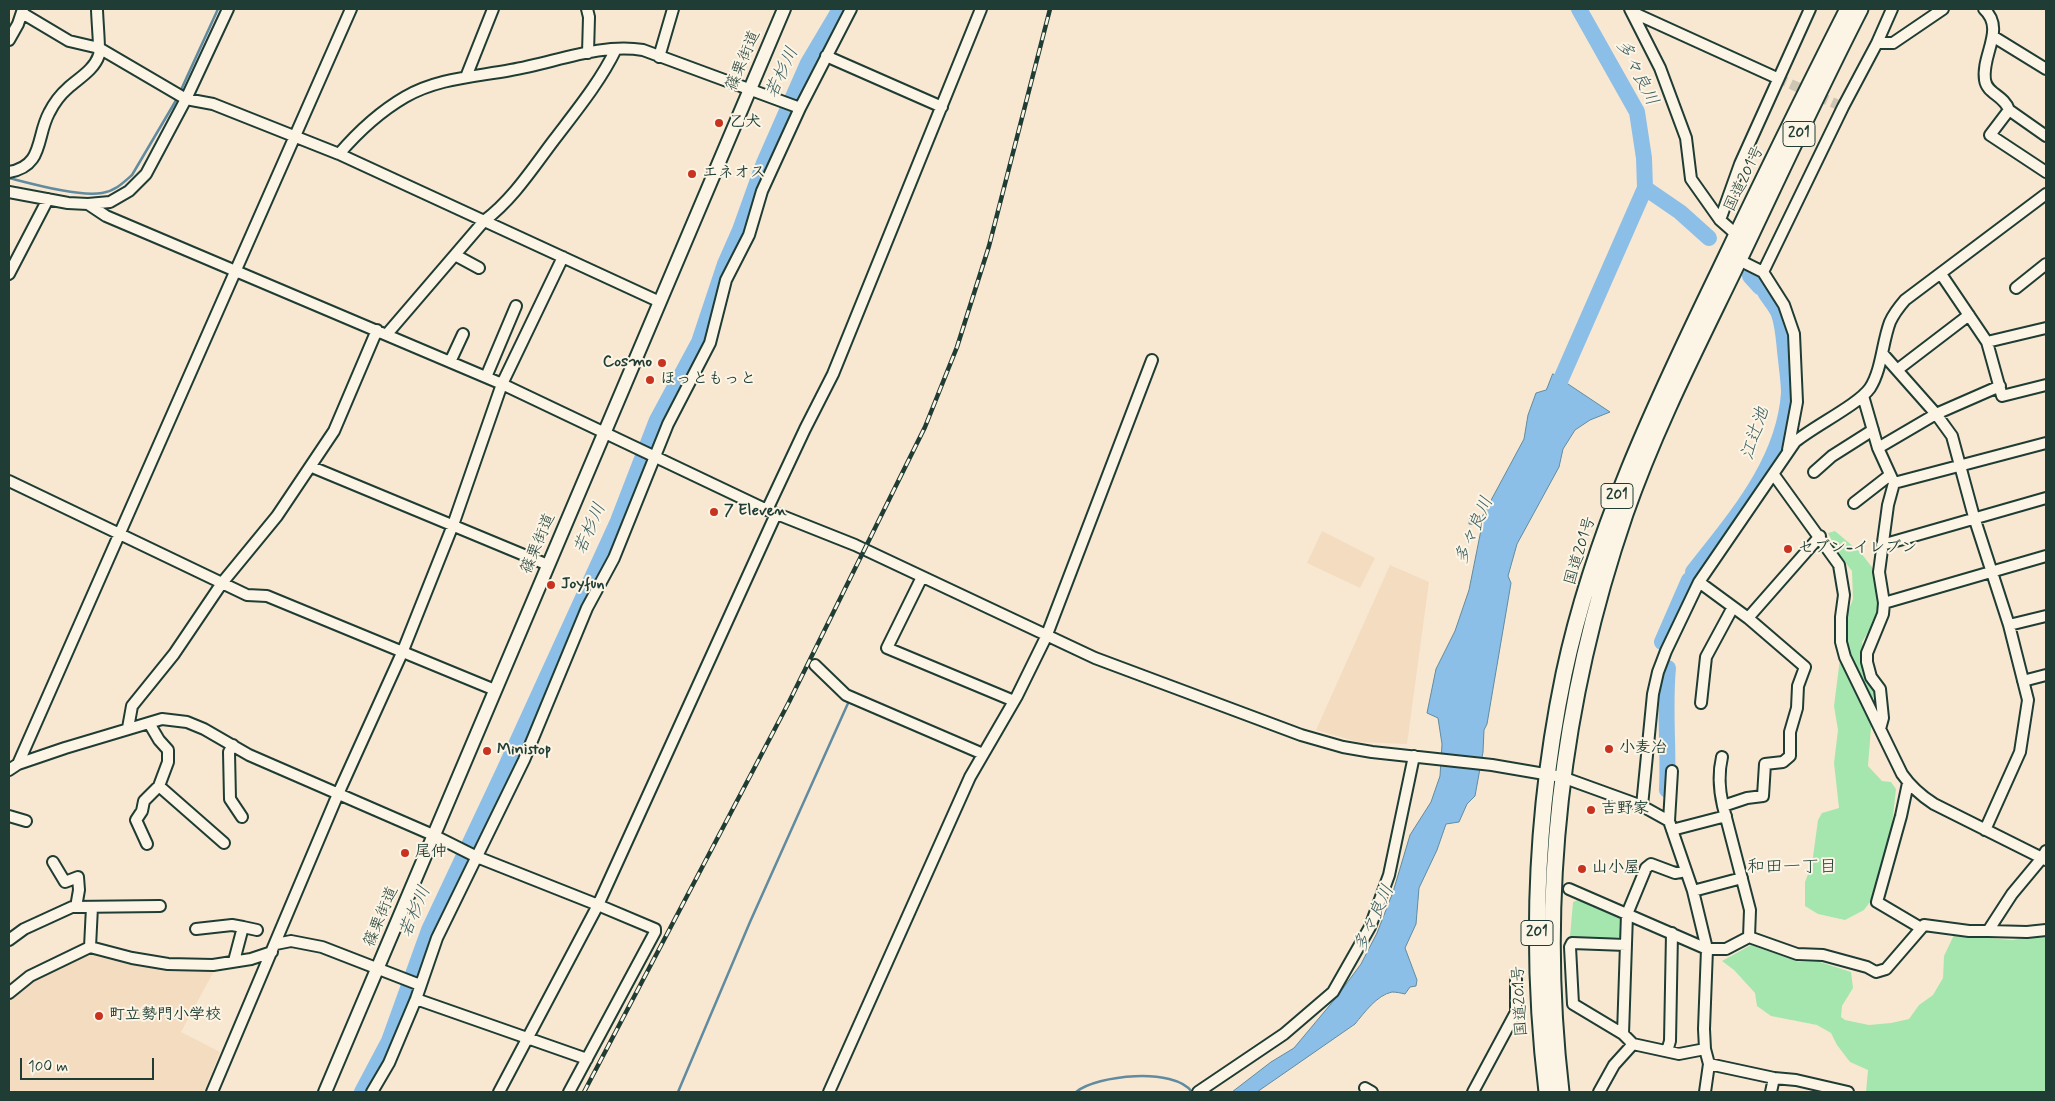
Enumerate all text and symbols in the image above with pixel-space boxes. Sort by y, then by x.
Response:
street label: 篠栗街道 [723,28,765,94]
water label: 多々良川 [1610,36,1662,110]
water label: 若杉川 [762,44,804,102]
place label: 乙犬 [729,113,761,133]
marker: 乙犬 [713,117,725,129]
road number: 201 [1783,122,1815,146]
street label: 国道201号 [1721,143,1769,215]
place label: エネオス [702,164,766,184]
marker: エネオス [686,168,698,180]
place label: Cosmo [603,353,652,373]
marker: Cosmo [656,357,668,369]
place label: ほっともっと [660,370,756,390]
marker: ほっともっと [644,374,656,386]
water label: 江辻池 [1737,405,1775,463]
road number: 201 [1601,484,1633,508]
water label: 多々良川 [1451,494,1499,568]
water label: 若杉川 [570,500,612,558]
place label: 7 Eleven [724,502,787,522]
marker: 7 Eleven [708,506,720,518]
street label: 篠栗街道 [518,511,560,577]
street label: 国道201号 [1561,514,1601,588]
place label: セブン-イレブン [1798,539,1917,559]
marker: セブン-イレブン [1782,543,1794,555]
place label: Joyfun [561,575,605,595]
marker: Joyfun [545,579,557,591]
place label: 小麦冶 [1619,739,1667,759]
place label: Ministop [497,741,551,761]
marker: 小麦冶 [1603,743,1615,755]
marker: Ministop [481,745,493,757]
place label: 吉野家 [1601,800,1649,820]
marker: 吉野家 [1585,804,1597,816]
place label: 尾仲 [415,843,447,863]
marker: 尾仲 [399,847,411,859]
district label: 和田一丁目 [1747,857,1837,879]
place label: 山小屋 [1592,859,1640,879]
marker: 山小屋 [1576,863,1588,875]
water label: 多々良川 [1350,882,1400,956]
water label: 若杉川 [396,883,436,941]
street label: 篠栗街道 [361,884,403,950]
road number: 201 [1521,920,1553,946]
street label: 国道201号 [1510,965,1532,1037]
place label: 町立勢門小学校 [109,1006,221,1026]
marker: 町立勢門小学校 [93,1010,105,1022]
scale bar [22,1048,156,1080]
text: 100 m [28,1057,68,1077]

